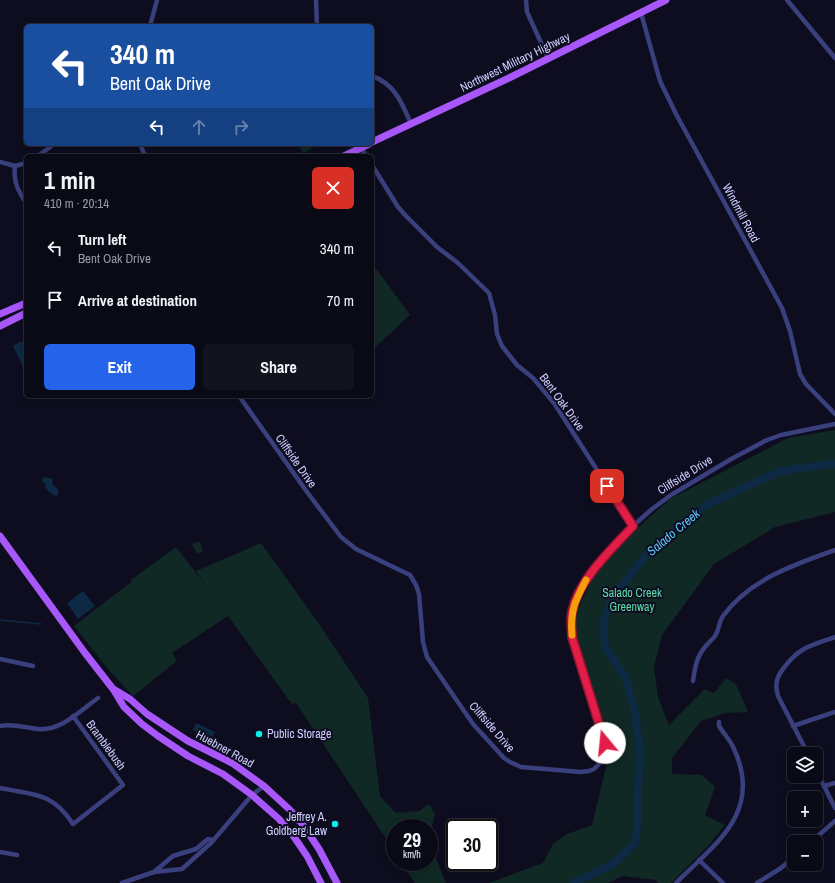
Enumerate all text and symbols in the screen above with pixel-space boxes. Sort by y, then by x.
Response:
street label: Northwest Military Highway [457,28,573,96]
text: 340 m [110,35,175,73]
icon: left [44,40,96,92]
text: Bent Oak Drive [110,71,211,96]
icon: left [146,116,168,138]
icon: ahead [188,116,210,138]
icon: right [230,116,252,138]
text: 1 min [44,164,95,196]
button: close [312,167,354,209]
street label: Windmill Road [719,181,763,245]
text: 410 m · 20:14 [44,195,109,212]
text: Turn left [78,229,126,250]
icon: left [44,237,66,259]
text: 340 m [320,238,354,259]
text: Bent Oak Drive [78,250,151,267]
icon: arrive [44,289,66,311]
text: Arrive at destination [78,290,197,311]
text: 70 m [327,290,354,311]
button: Exit [44,344,195,390]
button: Share [203,344,354,390]
street label: Bent Oak Drive [536,370,588,434]
street label: Cliffside Drive [272,431,320,491]
street label: Cliffside Drive [654,452,716,498]
pin [590,469,624,503]
icon: arrive [596,475,618,497]
water label: Salado Creek [643,505,704,560]
park label: Salado Creek Greenway [602,585,662,615]
street label: Cliffside Drive [466,698,518,756]
street label: Bramblebush [82,717,130,773]
position arrow [584,722,626,764]
street label: Huebner Road [193,726,257,772]
place label: Public Storage [267,726,332,742]
marker: Public Storage [254,729,264,739]
map controls [787,747,823,871]
button: layers [787,747,823,783]
button: + [787,791,823,827]
place label: Jeffrey A. Goldberg Law [266,809,328,839]
marker: Jeffrey A. Goldberg Law [330,819,340,829]
speed limit sign: 30 [446,819,498,871]
text: 29 [403,826,421,853]
button: − [787,835,823,871]
text: km/h [403,848,421,861]

